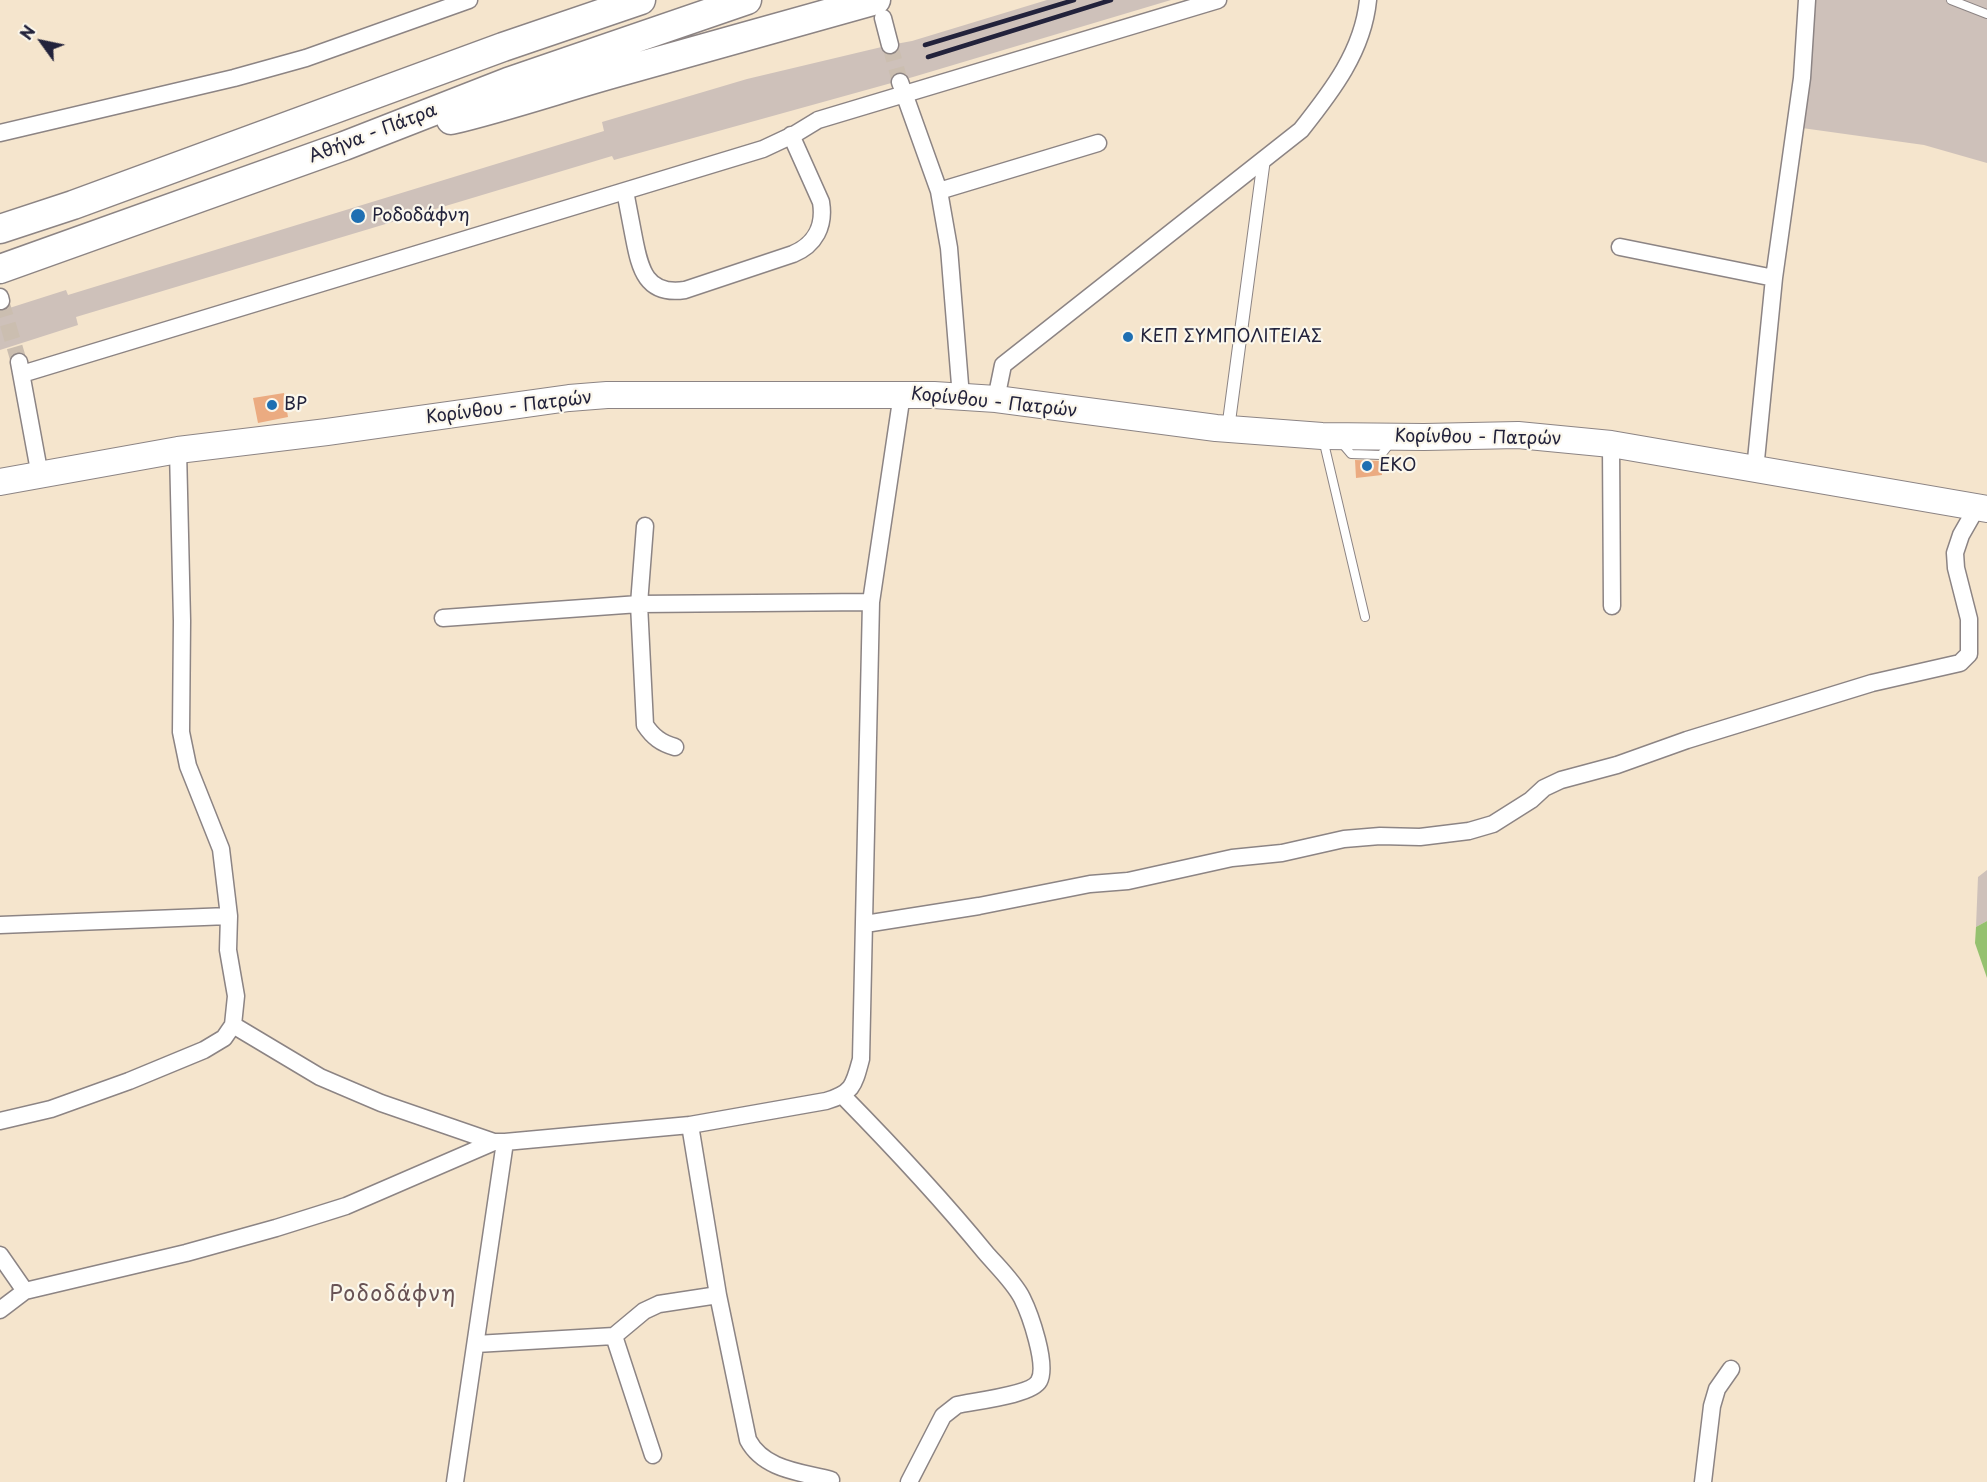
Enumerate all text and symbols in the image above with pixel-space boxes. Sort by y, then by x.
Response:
north arrow [12,12,72,72]
text: N [13,20,40,44]
street label: Αθήνα - Πάτρα [306,100,440,168]
place label: Ροδοδάφνη [372,205,469,227]
marker: Ροδοδάφνη [349,207,367,225]
place label: ΚΕΠ ΣΥΜΠΟΛΙΤΕΙΑΣ [1140,326,1322,348]
marker: ΚΕΠ ΣΥΜΠΟΛΙΤΕΙΑΣ [1121,330,1135,344]
street label: Κορίνθου - Πατρών [910,383,1078,423]
street label: Κορίνθου - Πατρών [425,387,593,429]
place label: BP [284,394,307,416]
marker: BP [265,398,279,412]
street label: Κορίνθου - Πατρών [1394,426,1562,450]
place label: EKO [1379,455,1416,477]
marker: EKO [1360,459,1374,473]
district label: Ροδοδάφνη [329,1282,457,1308]

